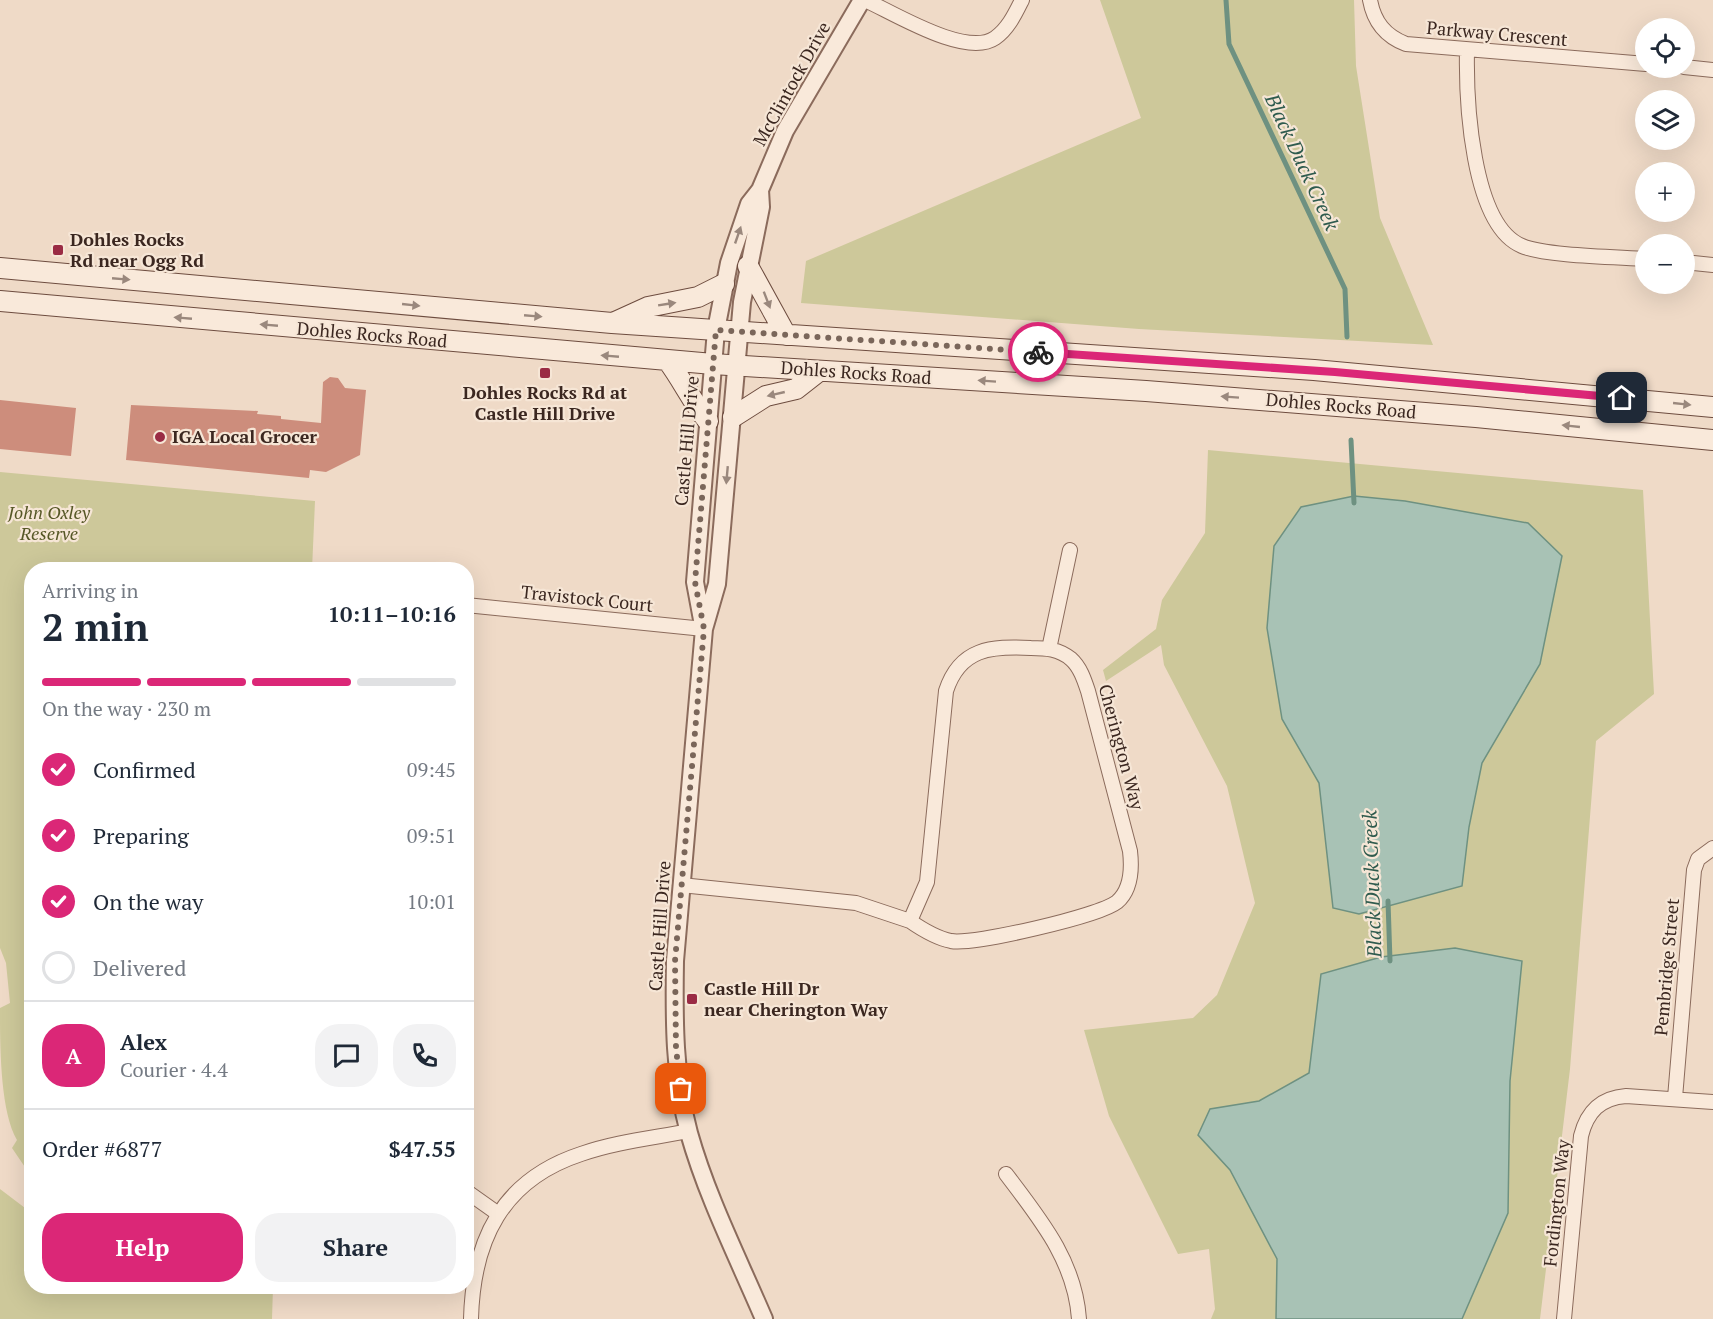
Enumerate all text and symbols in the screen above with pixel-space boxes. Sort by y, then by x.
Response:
street label: Parkway Crescent [1426,15,1569,51]
street label: McClintock Drive [747,17,835,150]
map controls [1635,18,1695,294]
button: locate [1635,18,1695,78]
water label: Black Duck Creek [1259,88,1346,235]
button: layers [1635,90,1695,150]
button: + [1635,162,1695,222]
one-way arrow [734,226,743,244]
place label: Dohles Rocks Rd near Ogg Rd [70,227,204,272]
button: − [1635,234,1695,294]
marker: Dohles Rocks Rd near Ogg Rd [51,243,65,257]
one-way arrow [112,274,131,284]
one-way arrow [762,292,772,310]
one-way arrow [658,299,677,308]
one-way arrow [401,300,420,310]
one-way arrow [523,311,542,321]
one-way arrow [173,313,192,323]
street label: Dohles Rocks Road [296,315,448,353]
one-way arrow [260,320,279,330]
courier [1008,322,1068,382]
icon: bike [1022,336,1055,369]
one-way arrow [600,351,619,361]
street label: Dohles Rocks Road [780,355,932,389]
marker: Dohles Rocks Rd at Castle Hill Drive [538,366,552,380]
pin [1596,372,1647,423]
street label: Castle Hill Drive [668,375,704,507]
one-way arrow [978,377,997,386]
place label: Dohles Rocks Rd at Castle Hill Drive [463,380,627,425]
icon: home [1605,381,1638,414]
street label: Dohles Rocks Road [1265,386,1417,424]
one-way arrow [767,389,785,399]
one-way arrow [1221,393,1240,402]
one-way arrow [1673,399,1692,409]
one-way arrow [1562,421,1581,431]
place label: IGA Local Grocer [172,424,317,448]
marker: IGA Local Grocer [153,430,167,444]
one-way arrow [722,466,732,485]
park label: John Oxley Reserve [7,500,91,545]
text: Arriving in [42,577,138,604]
street label: Travistock Court [520,579,655,617]
text: 10:11–10:16 [328,599,456,628]
text: 2 min [42,600,149,652]
street label: Cherington Way [1094,681,1151,813]
text: On the way · 230 m [42,695,211,722]
icon: check [42,753,75,786]
text: Confirmed [93,755,196,784]
text: 09:45 [407,756,456,783]
water label: Black Duck Creek [1355,809,1388,959]
icon: check [42,819,75,852]
text: Preparing [93,821,189,850]
text: 09:51 [407,822,456,849]
street label: Castle Hill Drive [642,860,676,992]
icon: check [42,885,75,918]
text: On the way [93,887,203,916]
text: 10:01 [407,888,456,915]
street label: Pembridge Street [1648,897,1684,1037]
text: Delivered [93,953,186,982]
place label: Castle Hill Dr near Cherington Way [704,976,888,1021]
marker: Castle Hill Dr near Cherington Way [685,992,699,1006]
button: chat [315,1024,378,1087]
button: phone [393,1024,456,1087]
text: Alex [120,1027,167,1056]
text: A [65,1041,82,1070]
text: Courier · 4.4 [120,1056,228,1083]
pin [655,1063,706,1114]
icon: bag [664,1072,697,1105]
text: Order #6877 [42,1134,162,1163]
text: $47.55 [389,1134,456,1163]
street label: Fordington Way [1537,1137,1575,1268]
button: Help [42,1213,243,1282]
button: Share [255,1213,456,1282]

